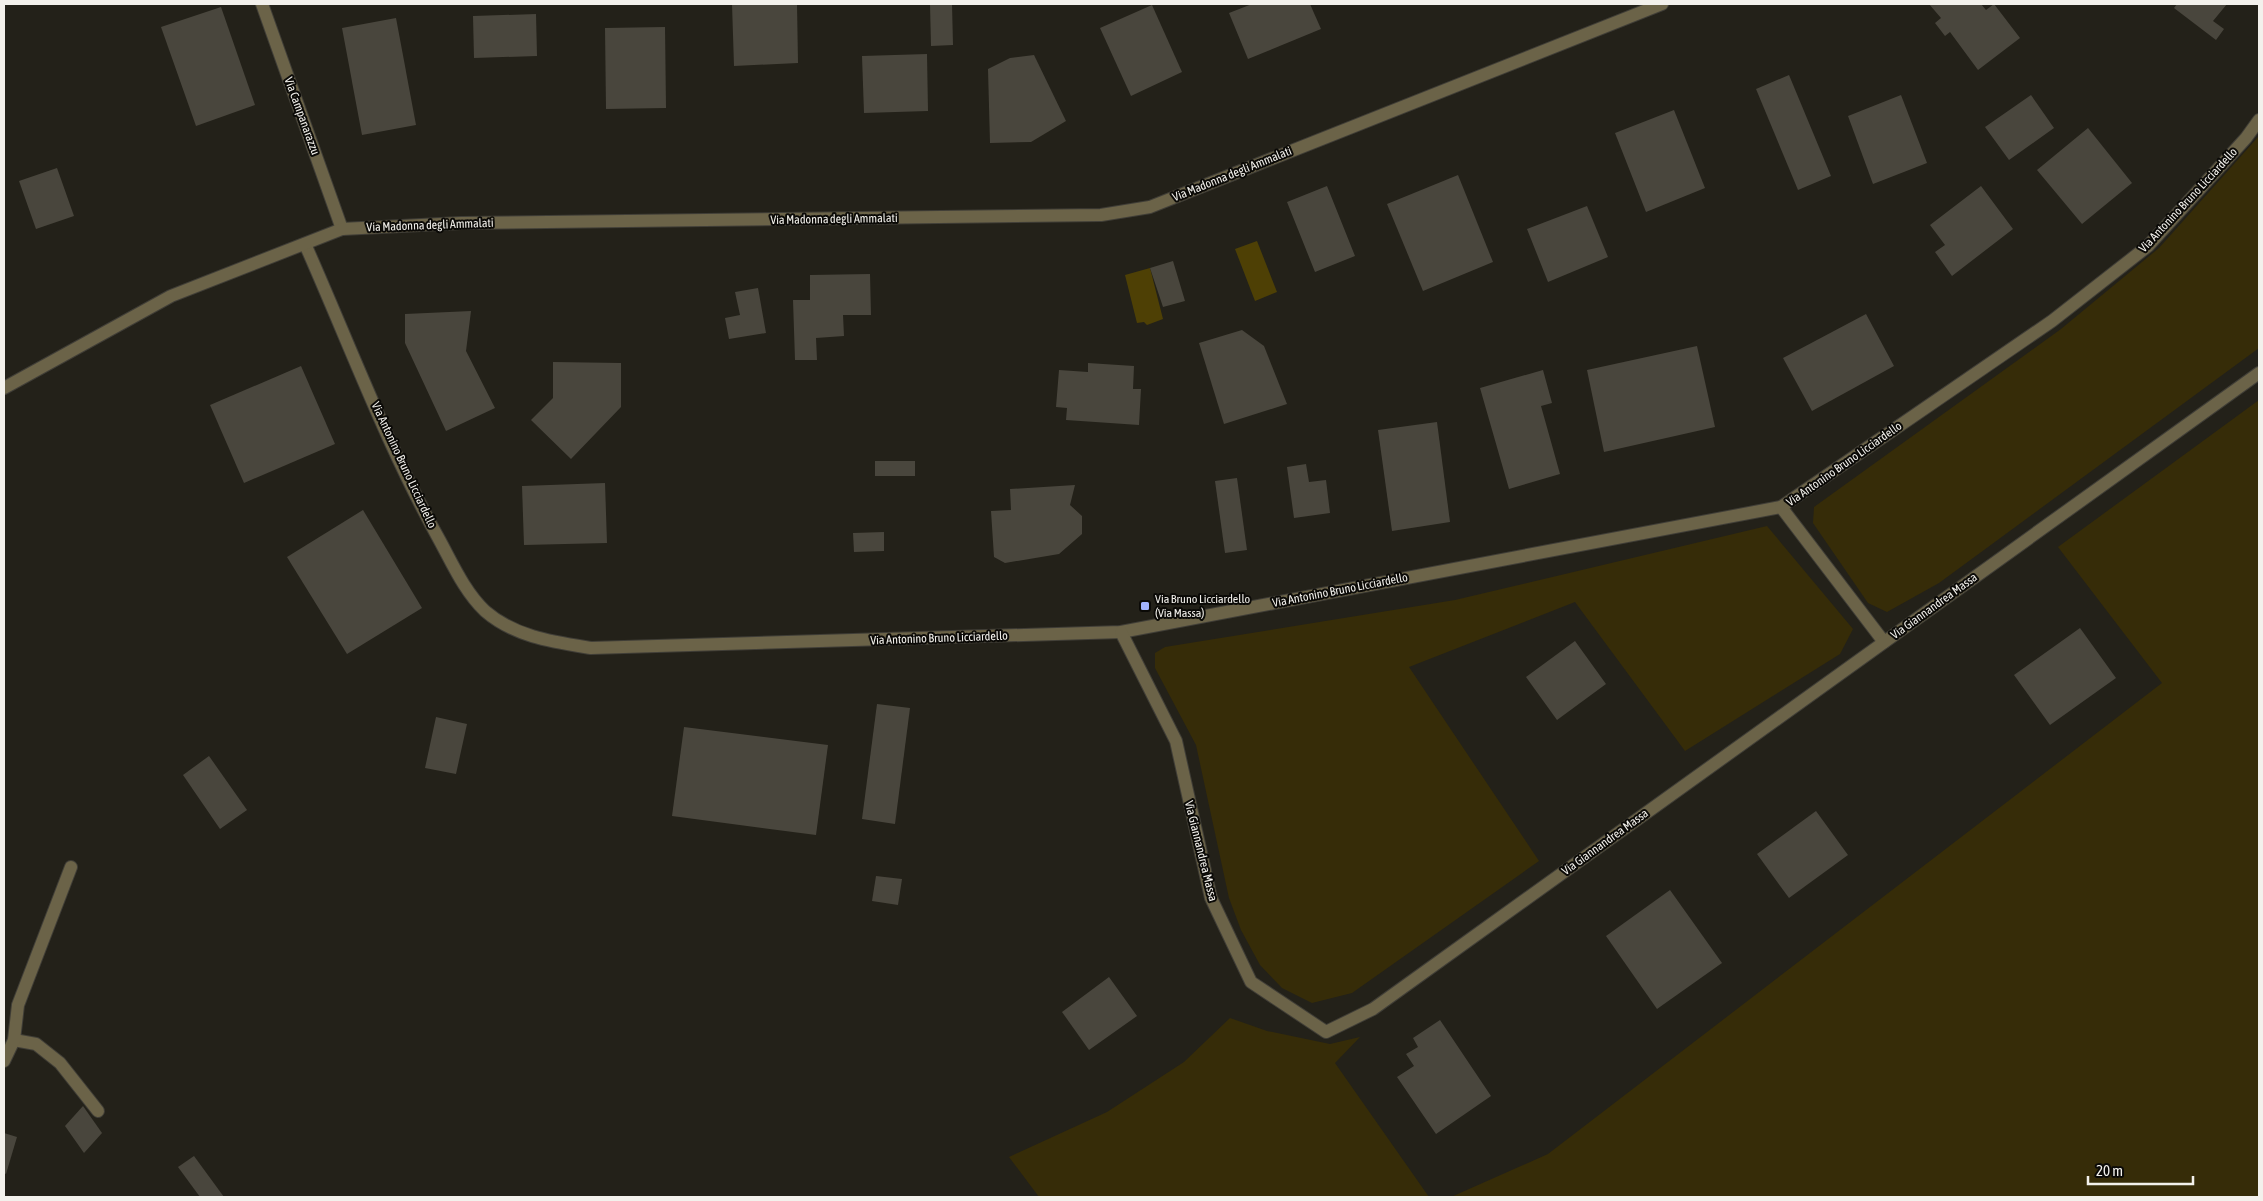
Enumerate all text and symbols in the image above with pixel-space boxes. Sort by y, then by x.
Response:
street label: Via Campanarazzu [281,75,323,157]
street label: Via Madonna degli Ammalati [1170,144,1294,204]
street label: Via Antonino Bruno Licciardello [2136,145,2240,255]
street label: Via Madonna degli Ammalati [770,211,898,227]
street label: Via Madonna degli Ammalati [366,216,494,234]
street label: Via Antonino Bruno Licciardello [369,400,440,531]
street label: Via Antonino Bruno Licciardello [1784,419,1905,509]
street label: Via Antonino Bruno Licciardello [1271,570,1409,610]
street label: Via Giannandrea Massa [1888,570,1980,642]
place label: Via Bruno Licciardello (Via Massa) [1155,592,1251,620]
marker: Via Bruno Licciardello (Via Massa) [1139,600,1151,612]
street label: Via Antonino Bruno Licciardello [870,629,1008,647]
street label: Via Giannandrea Massa [1182,799,1220,903]
street label: Via Giannandrea Massa [1559,806,1651,878]
scale bar [2088,1154,2193,1186]
text: 20 m [2096,1162,2123,1179]

